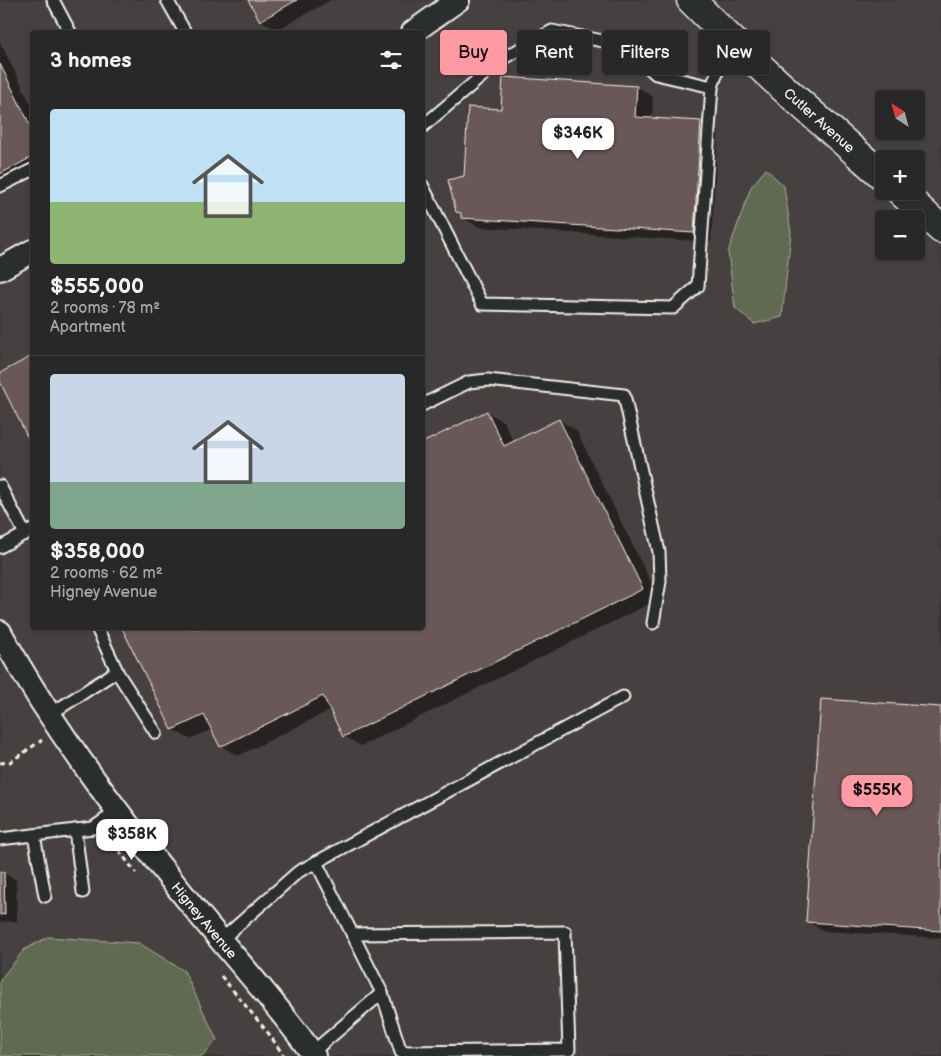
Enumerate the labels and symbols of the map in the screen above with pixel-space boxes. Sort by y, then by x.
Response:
street label: Cutler Avenue [780,85,858,156]
north arrow [875,90,925,140]
pin: $346K [543,118,613,160]
pin: $555K [842,774,912,817]
pin: $358K [97,818,167,861]
street label: Higney Avenue [168,879,241,962]

